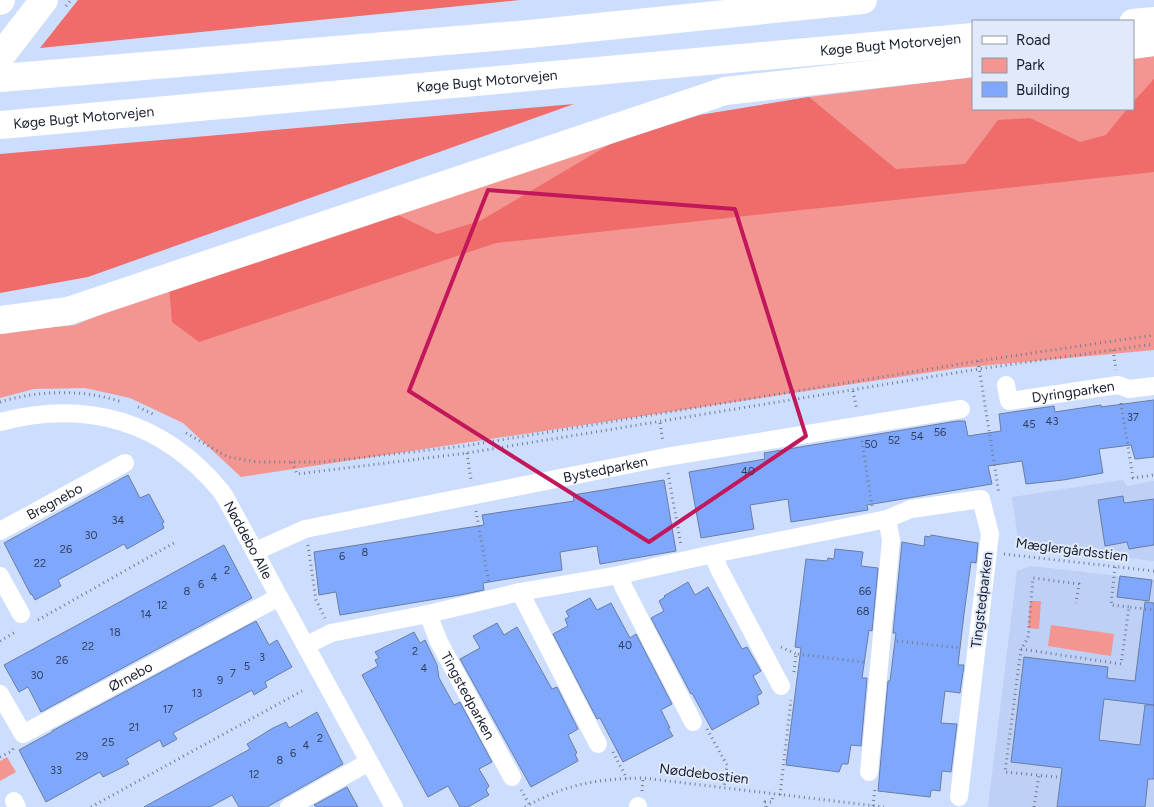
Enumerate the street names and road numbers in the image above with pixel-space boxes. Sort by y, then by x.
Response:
street label: Køge Bugt Motorvejen [819,30,962,59]
street label: Køge Bugt Motorvejen [416,66,558,96]
street label: Køge Bugt Motorvejen [12,103,155,132]
street label: Dyringparken [1031,377,1116,406]
street label: Bystedparken [562,452,649,486]
street label: Bregnebo [24,479,85,523]
street label: Nøddebo Alle [220,498,276,582]
street label: Mæglergårdsstien [1015,535,1129,565]
street label: Tingstedparken [968,551,996,649]
street label: Tingstedparken [437,649,499,742]
street label: Ørnebo [105,658,155,695]
street label: Nøddebostien [658,760,750,788]

